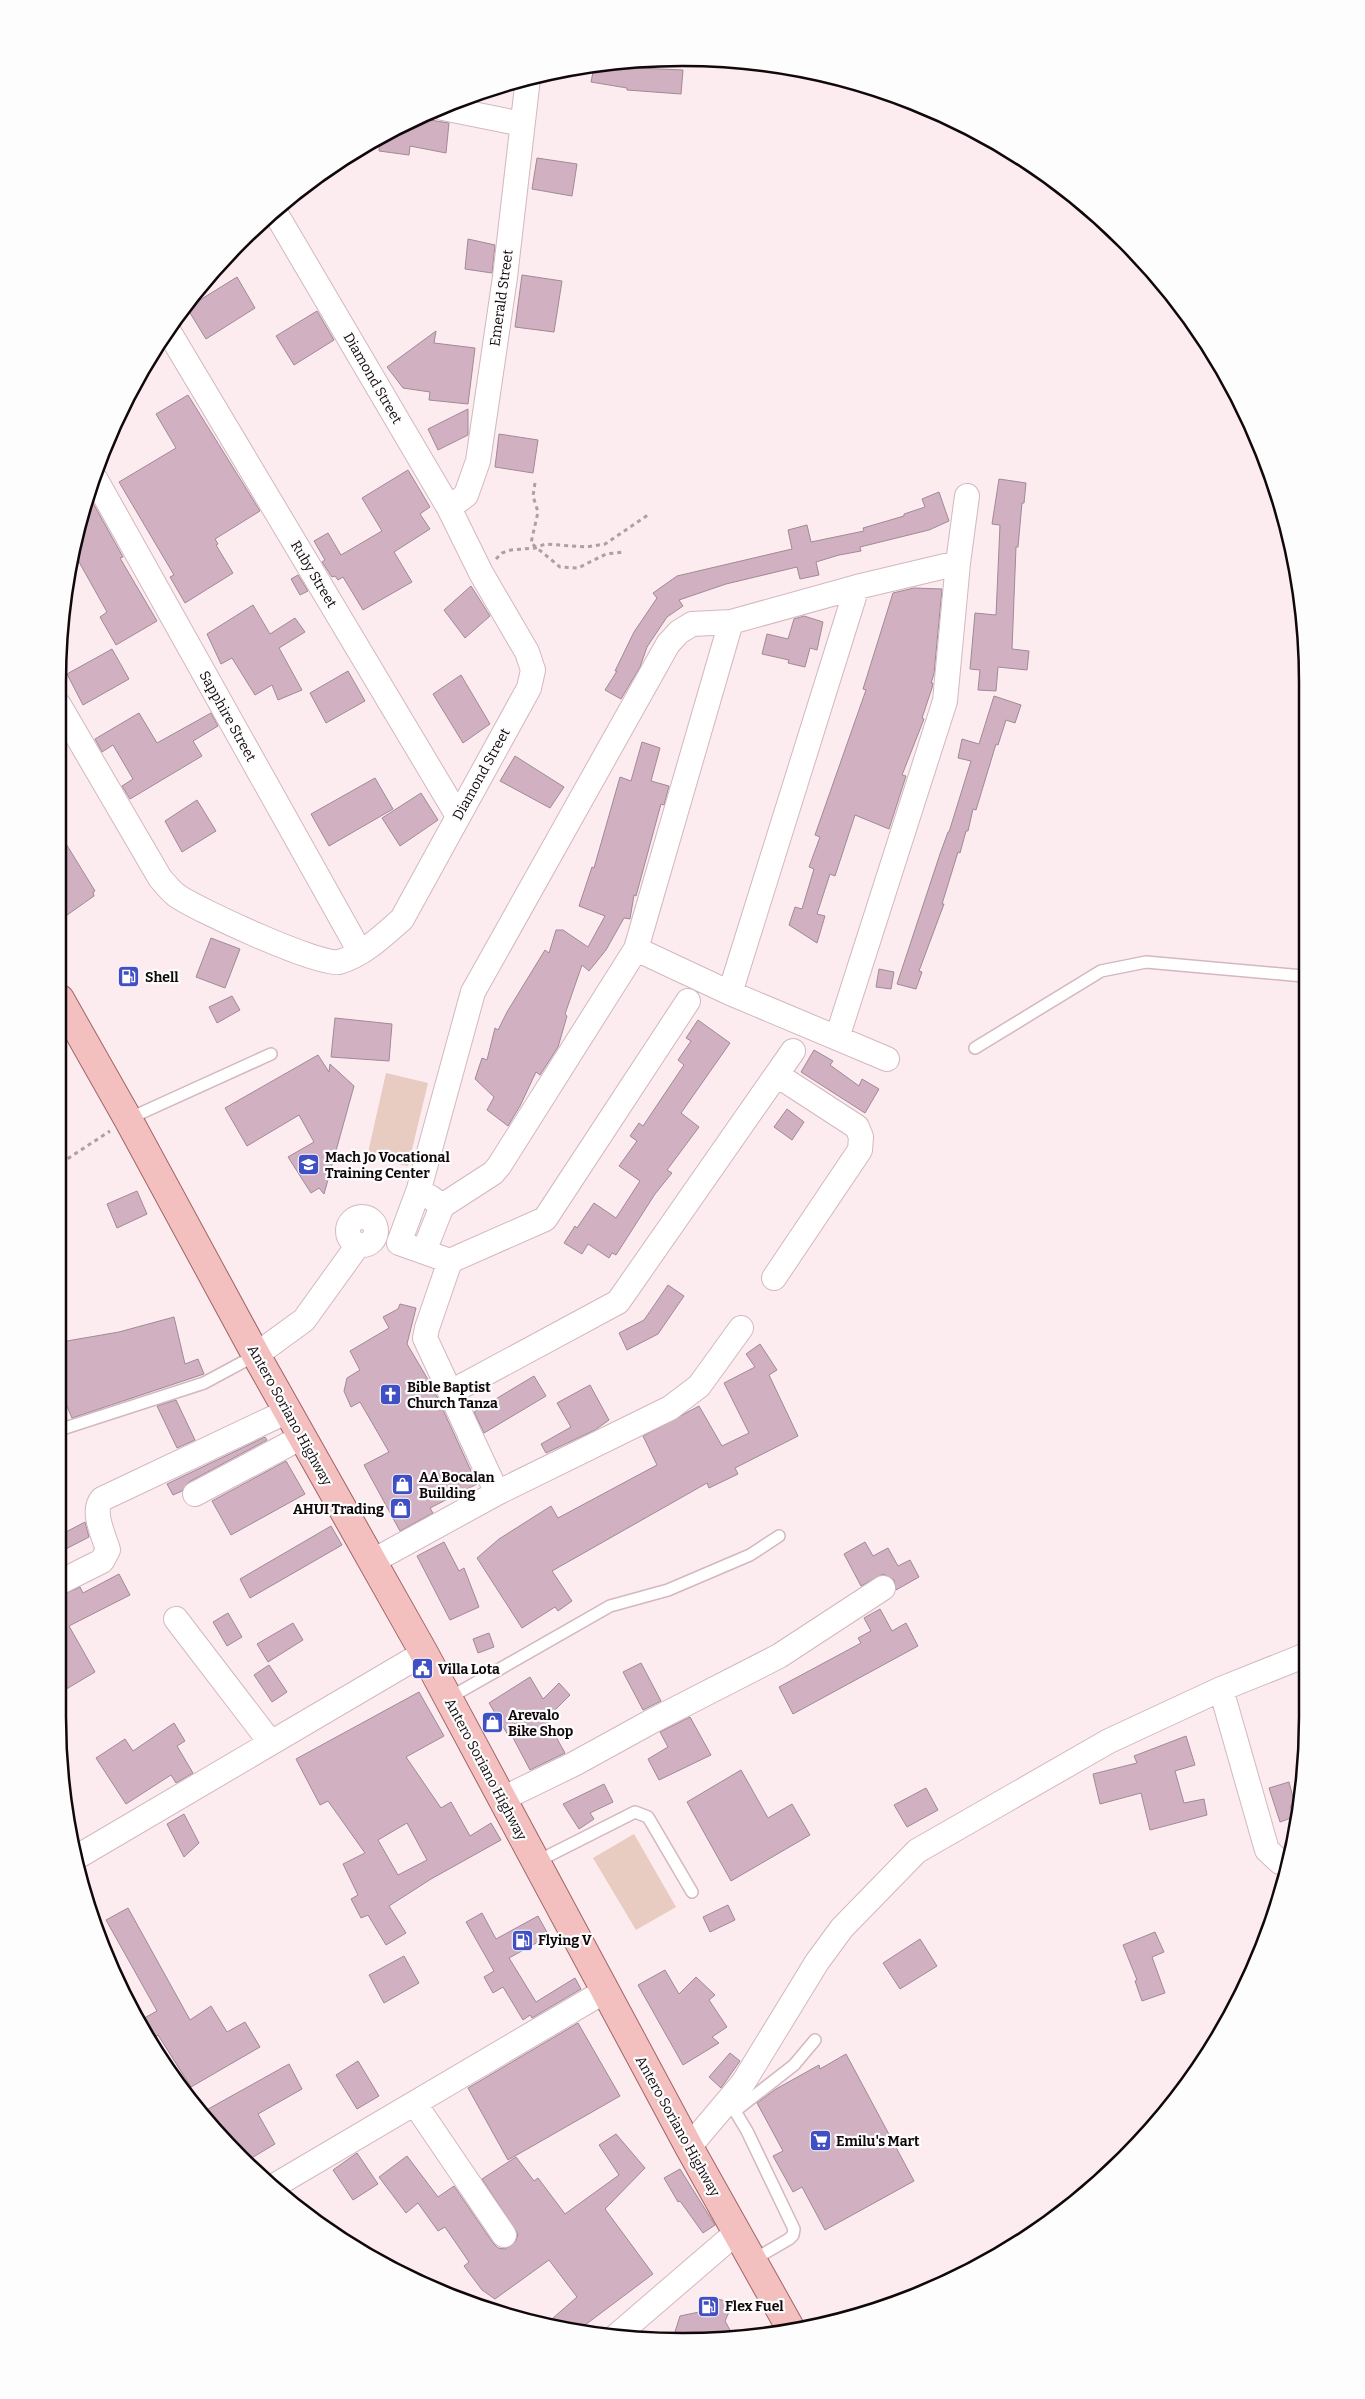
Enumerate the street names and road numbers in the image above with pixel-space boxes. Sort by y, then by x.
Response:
street label: Emerald Street [486,249,517,348]
street label: Diamond Street [340,330,406,427]
street label: Ruby Street [287,538,340,611]
street label: Sapphire Street [196,668,260,765]
street label: Diamond Street [449,725,514,823]
street label: Antero Soriano Highway [244,1342,336,1489]
street label: Antero Soriano Highway [441,1695,530,1844]
street label: Antero Soriano Highway [632,2053,724,2200]

